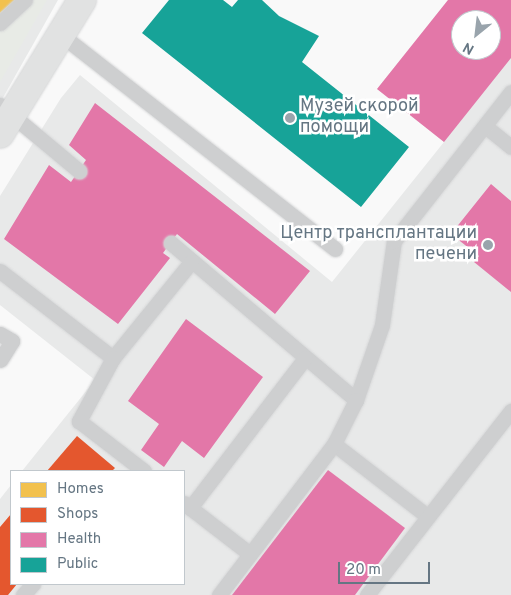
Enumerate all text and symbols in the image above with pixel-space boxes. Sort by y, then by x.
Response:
north arrow [451,10,501,60]
text: N [460,38,477,58]
place label: Музей скорой помощи [300,97,419,140]
marker: Музей скорой помощи [284,112,296,124]
place label: Центр трансплантации печени [280,224,477,266]
marker: Центр трансплантации печени [481,238,495,252]
legend [10,470,185,585]
text: Homes [57,480,104,499]
text: Shops [57,505,98,524]
text: Health [57,530,101,549]
scale bar [341,552,434,584]
text: Public [57,555,98,574]
text: 20 m [346,561,381,580]

